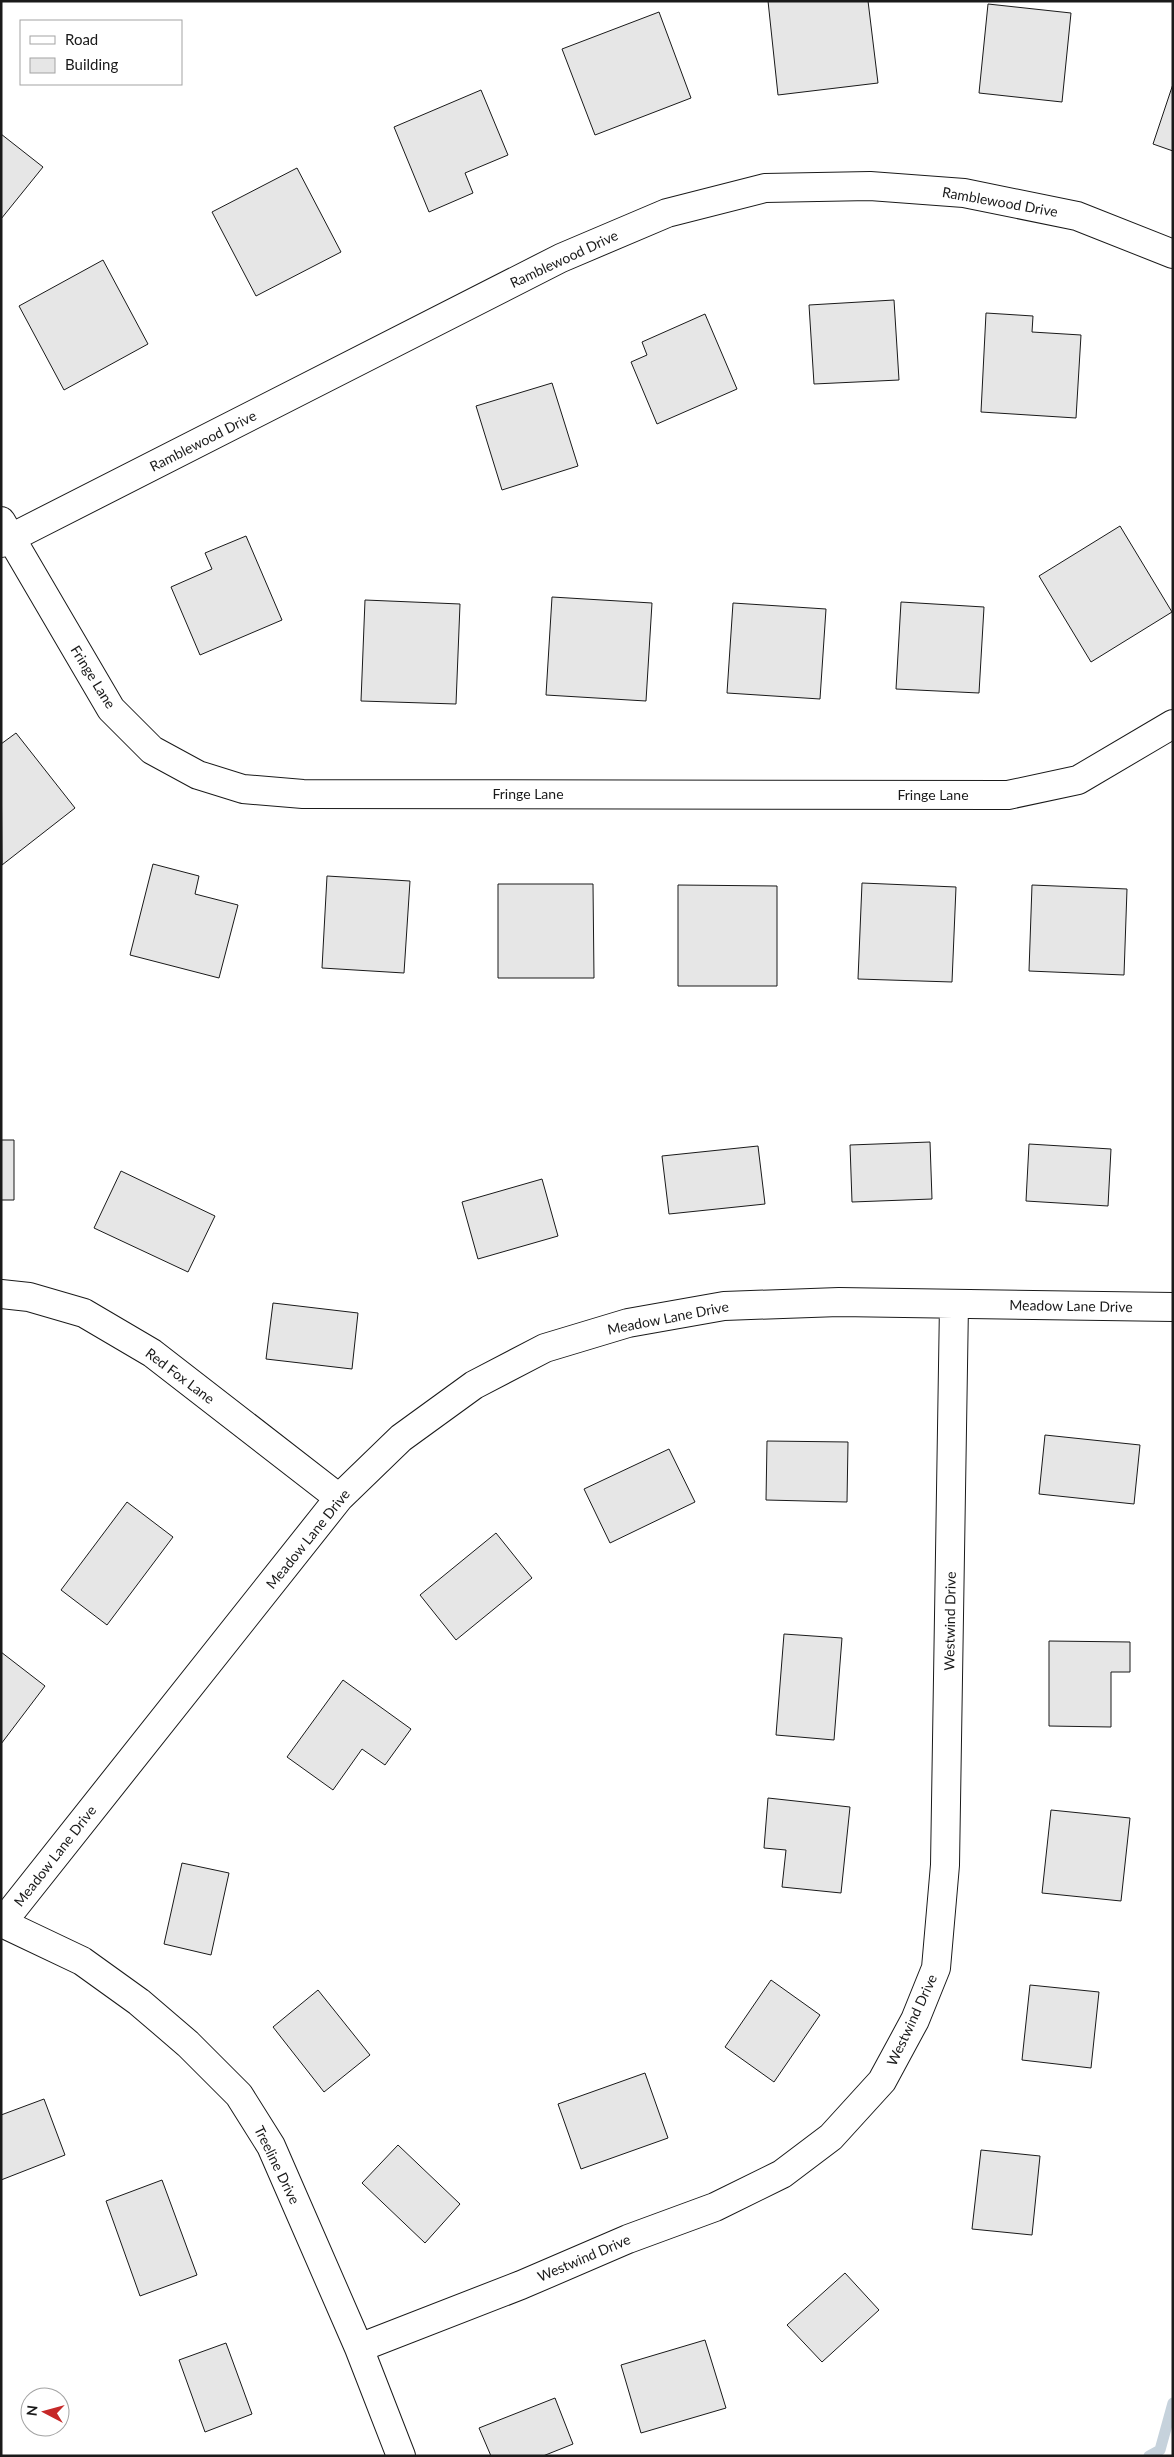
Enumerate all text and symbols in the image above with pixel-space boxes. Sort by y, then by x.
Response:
legend [20,20,182,85]
text: Road [65,30,98,48]
text: Building [65,55,118,73]
street label: Ramblewood Drive [941,183,1059,220]
street label: Ramblewood Drive [507,226,620,291]
street label: Ramblewood Drive [147,406,259,475]
street label: Fringe Lane [67,642,119,711]
street label: Fringe Lane [492,785,564,802]
street label: Fringe Lane [897,786,969,803]
street label: Meadow Lane Drive [1009,1296,1133,1315]
street label: Meadow Lane Drive [606,1297,730,1338]
street label: Red Fox Lane [142,1344,218,1407]
street label: Meadow Lane Drive [262,1485,353,1592]
street label: Westwind Drive [940,1571,959,1671]
street label: Meadow Lane Drive [10,1802,99,1910]
street label: Westwind Drive [883,1971,940,2068]
street label: Treeline Drive [251,2123,304,2207]
street label: Westwind Drive [535,2230,633,2285]
north arrow [20,2387,70,2437]
text: N [23,2404,41,2417]

